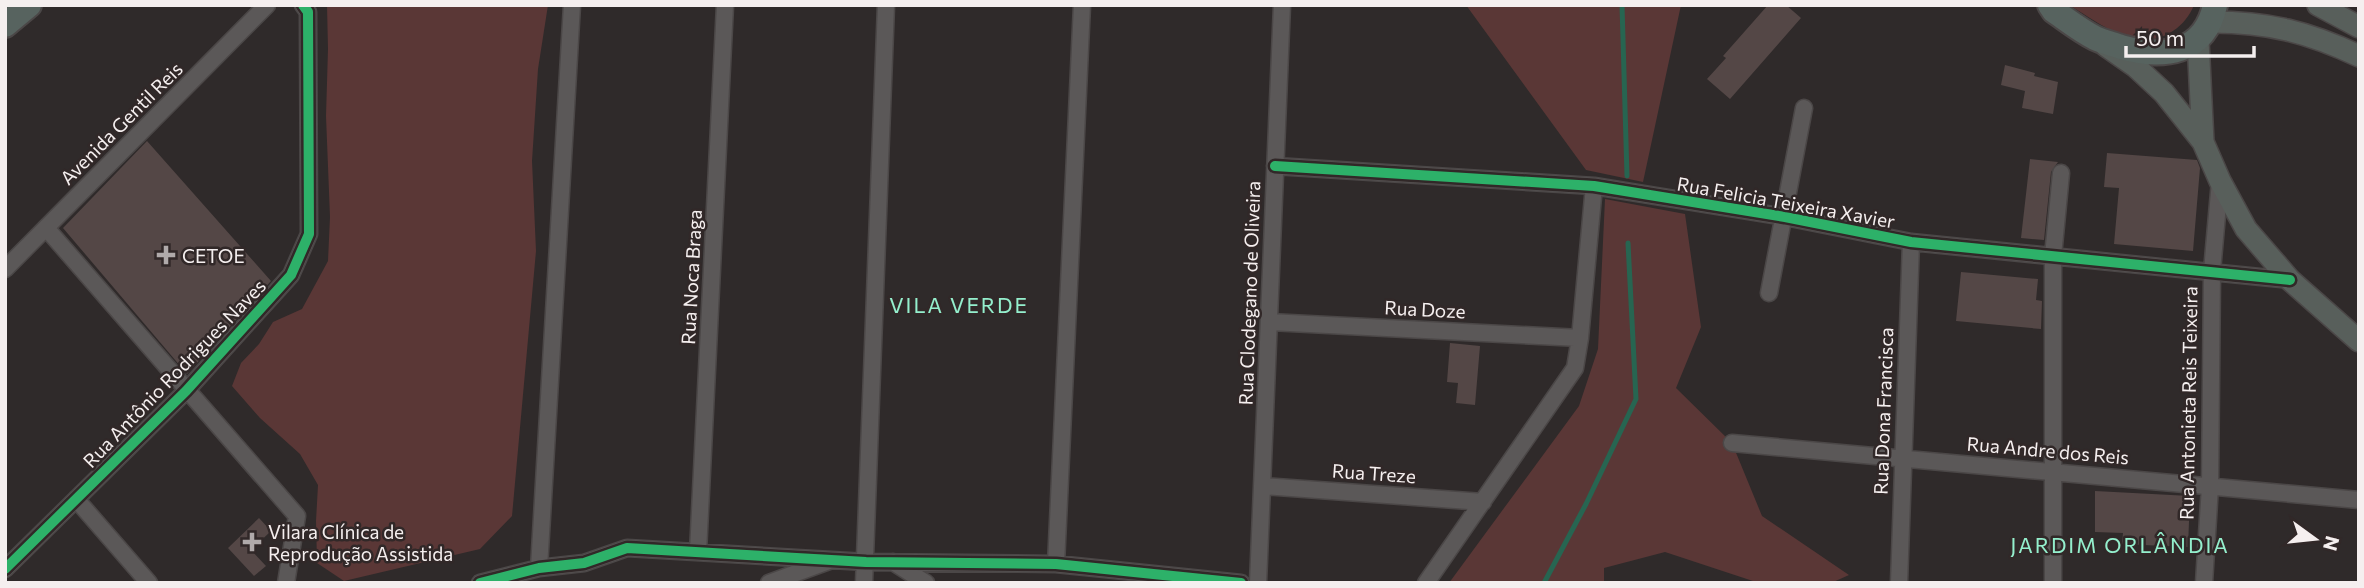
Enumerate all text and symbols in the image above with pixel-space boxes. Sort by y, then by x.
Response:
scale bar [2126,14,2254,58]
text: 50 m [2136,25,2184,50]
street label: Avenida Gentil Reis [55,57,187,189]
street label: Rua Felicia Teixeira Xavier [1675,171,1897,233]
street label: Rua Clodegano de Oliveira [1234,180,1264,406]
street label: Rua Noca Braga [676,209,706,345]
place label: CETOE [182,244,245,267]
marker: CETOE [156,245,176,265]
street label: Rua Antônio Rodrigues Naves [78,274,270,472]
street label: Rua Antonieta Reis Teixeira [2174,286,2202,520]
district label: VILA VERDE [889,292,1029,317]
street label: Rua Doze [1384,295,1466,323]
street label: Rua Dona Francisca [1869,327,1897,495]
street label: Rua Andre dos Reis [1966,431,2130,469]
street label: Rua Treze [1331,459,1417,487]
north arrow [2280,504,2350,574]
place label: Vilara Clínica de Reprodução Assistida [268,520,453,565]
marker: Vilara Clínica de Reprodução Assistida [242,532,262,552]
district label: JARDIM ORLÂNDIA [2010,532,2230,557]
text: N [2319,534,2345,553]

